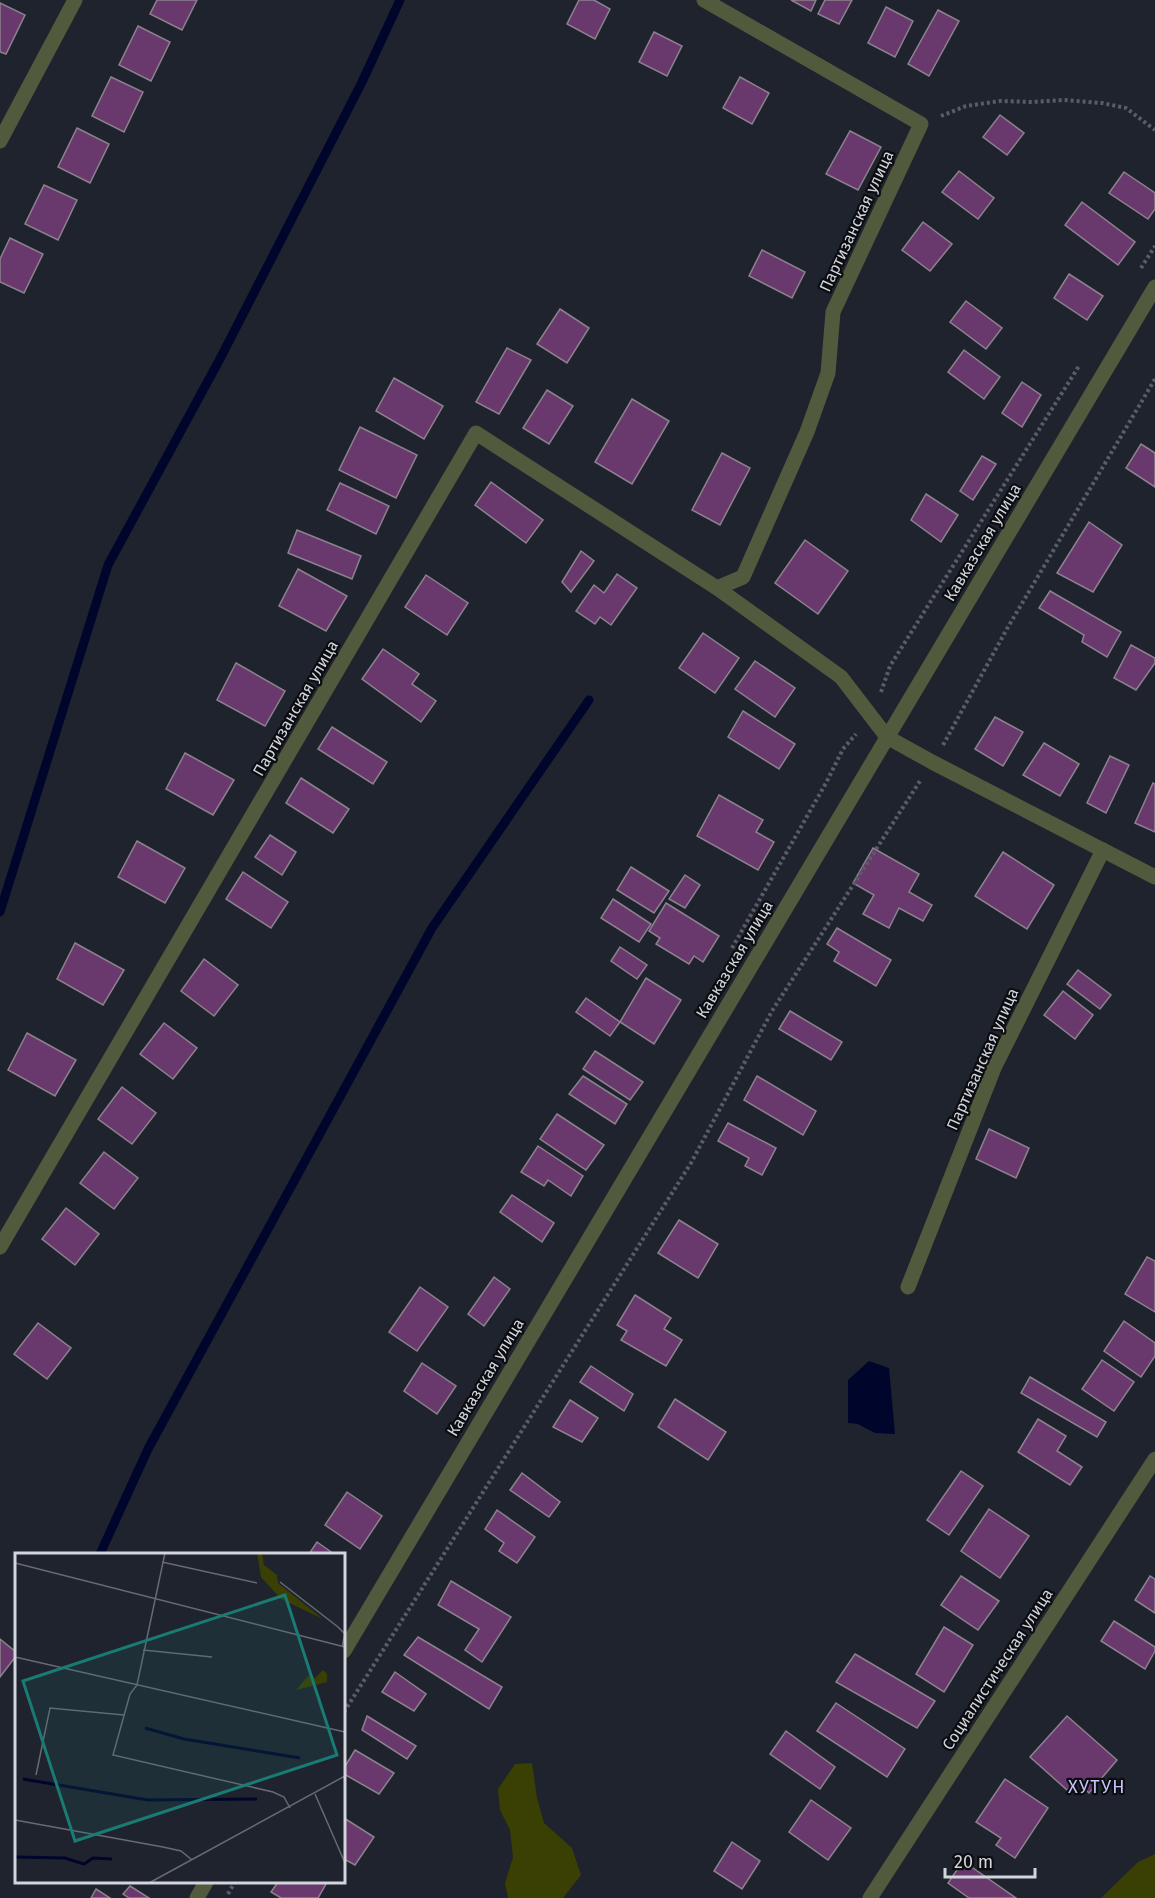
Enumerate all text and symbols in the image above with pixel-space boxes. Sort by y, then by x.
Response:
street label: Партизанская улица [815,148,898,295]
street label: Кавказская улица [940,480,1025,604]
street label: Партизанская улица [249,637,342,779]
street label: Кавказская улица [692,897,777,1021]
street label: Партизанская улица [943,985,1022,1133]
street label: Кавказская улица [443,1315,528,1439]
inset map [15,1553,345,1883]
street label: Социалистическая улица [938,1585,1057,1754]
district label: ХУТУН [1068,1776,1126,1798]
scale bar [945,1841,1035,1879]
text: 20 m [954,1851,993,1873]

